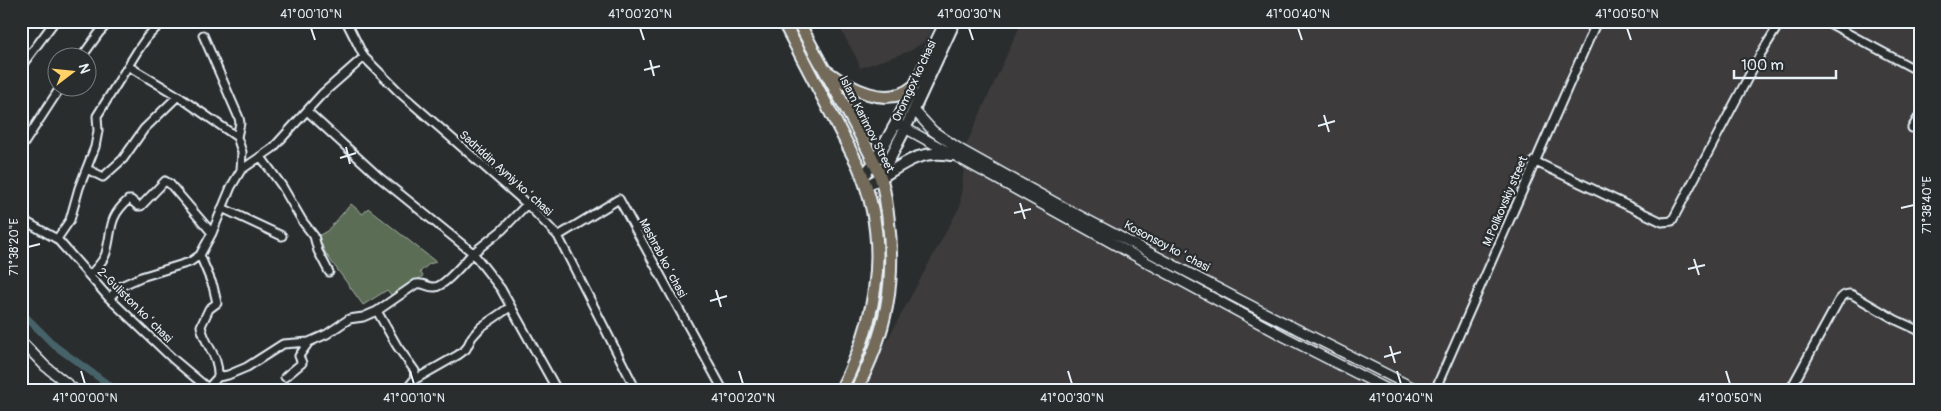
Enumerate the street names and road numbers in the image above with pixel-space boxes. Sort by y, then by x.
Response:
street label: Oromgox ko‘chasi [889,38,940,124]
street label: Islam Karimov Street [836,73,898,175]
street label: Sadriddin Ayniy koʻchasi [456,127,555,219]
street label: M.Polikovskiy street [1480,154,1531,249]
street label: Mashrab koʻchasi [636,216,690,300]
street label: Kosonsoy koʻchasi [1121,218,1212,275]
street label: 2-Guliston koʻchasi [94,265,175,346]

